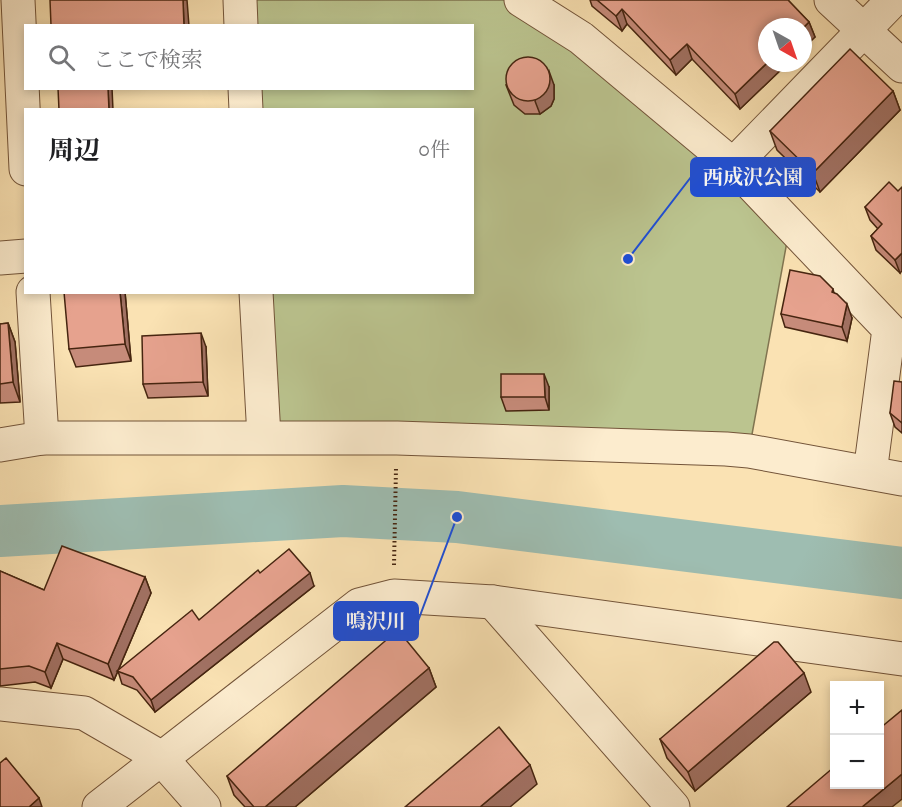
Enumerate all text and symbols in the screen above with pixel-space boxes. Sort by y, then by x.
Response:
north arrow [758,18,812,72]
search box [24,24,474,90]
icon: search [45,41,78,74]
text: ここで検索 [93,46,203,73]
text: 周辺 [48,134,100,166]
text: 0件 [418,137,450,161]
callout: 西成沢公園 [691,158,815,196]
text: 西成沢公園 [703,165,803,189]
callout: 鳴沢川 [334,602,418,640]
text: 鳴沢川 [346,609,406,633]
map controls [830,681,884,789]
button: + [830,681,884,735]
button: − [830,735,884,789]

